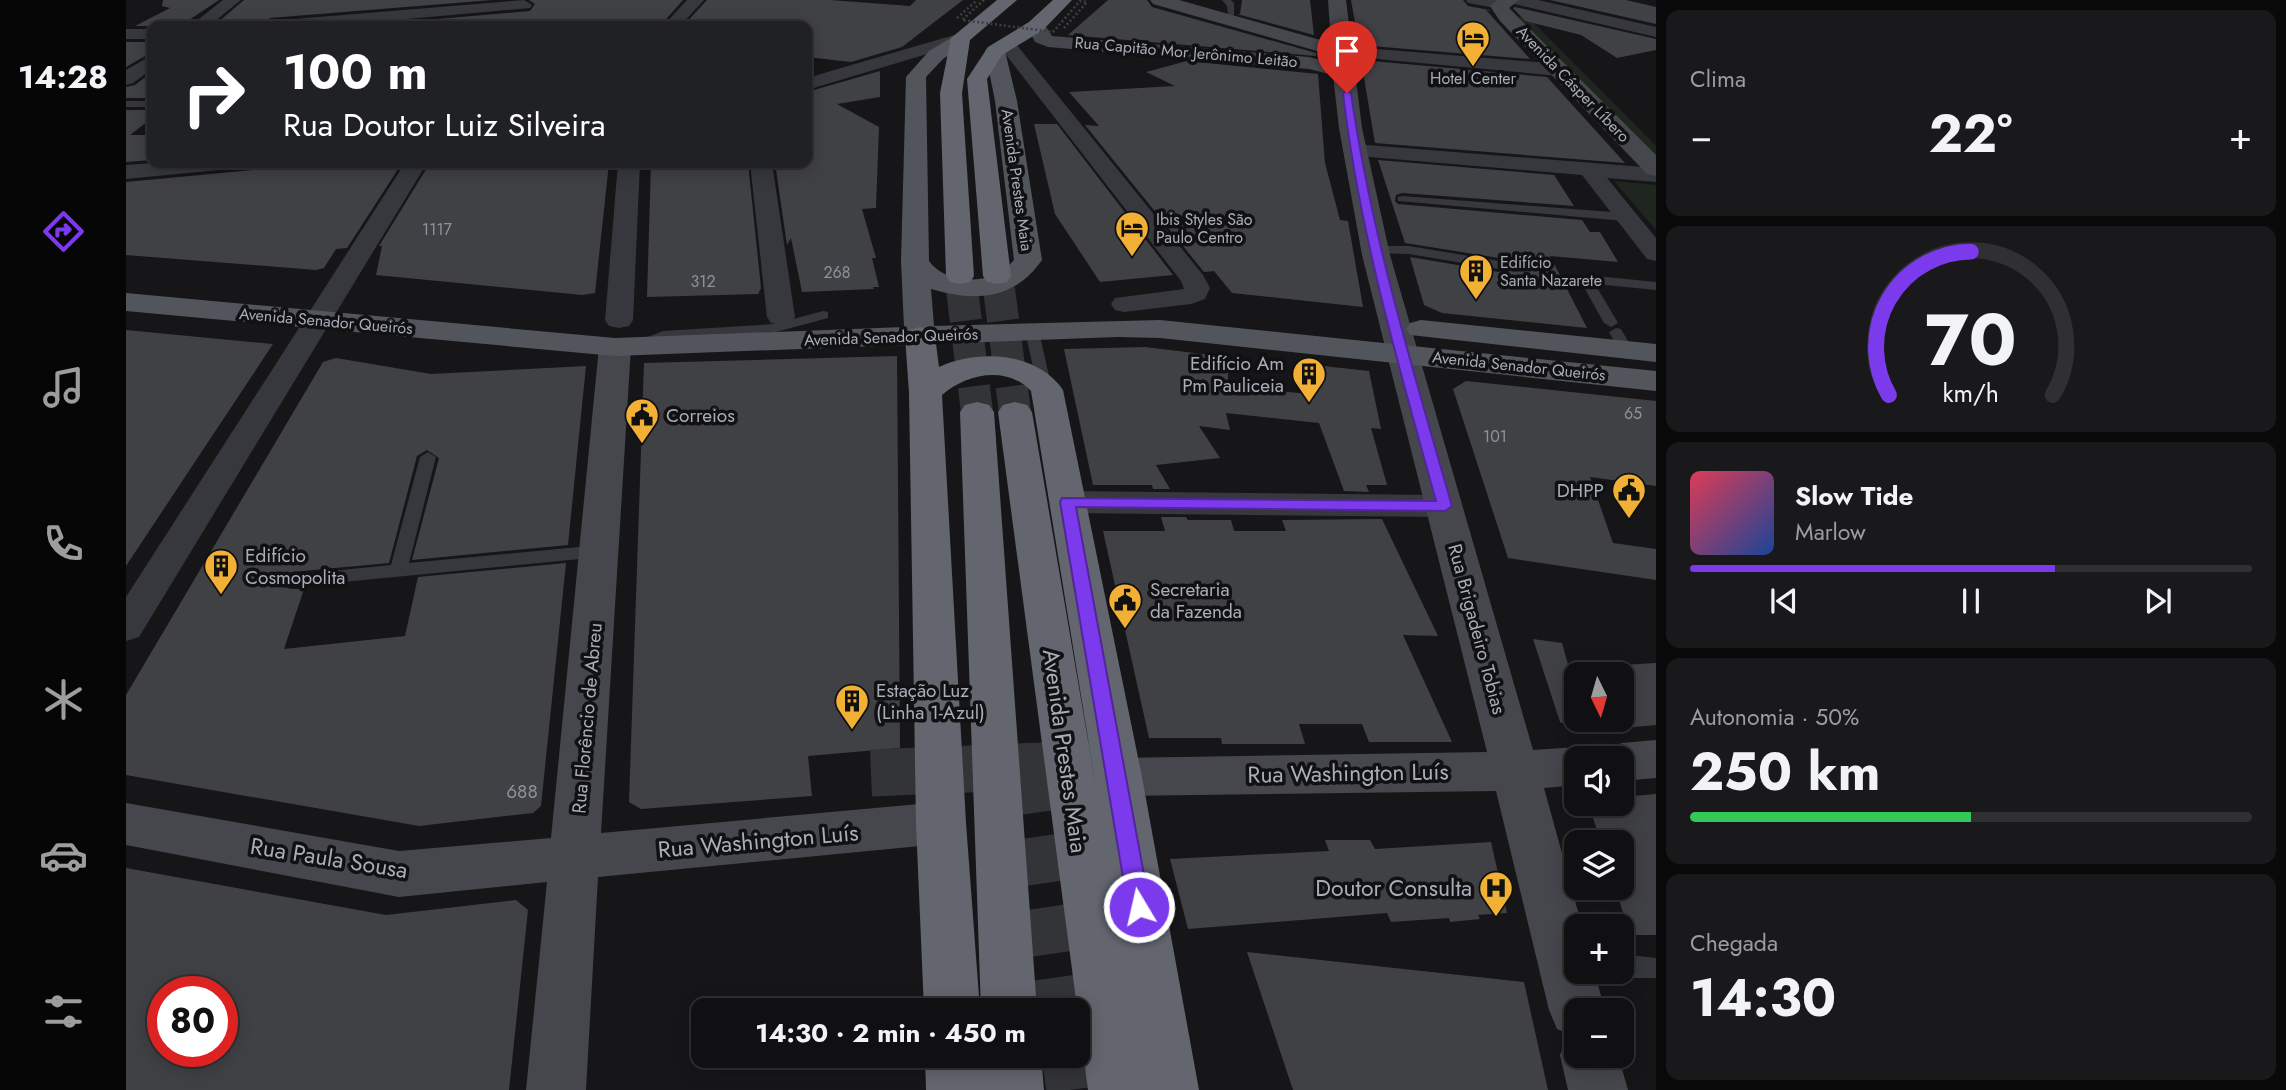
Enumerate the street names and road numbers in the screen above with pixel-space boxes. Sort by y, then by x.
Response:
street label: Avenida Cásper Líbero [1511,20,1635,148]
street label: Rua Capitão Mor Jerônimo Leitão [1074,31,1299,73]
street label: Avenida Prestes Maia [996,107,1038,253]
street label: Avenida Senador Queirós [238,302,414,340]
street label: Avenida Senador Queirós [804,322,978,352]
street label: Avenida Senador Queirós [1431,345,1607,387]
street label: Rua Brigadeiro Tobias [1441,541,1513,717]
street label: Rua Florêncio de Abreu [565,621,609,815]
street label: Avenida Prestes Maia [1034,647,1096,855]
street label: Rua Washington Luís [1247,754,1449,792]
street label: Rua Washington Luís [656,815,860,867]
street label: Rua Paula Sousa [248,829,410,887]

